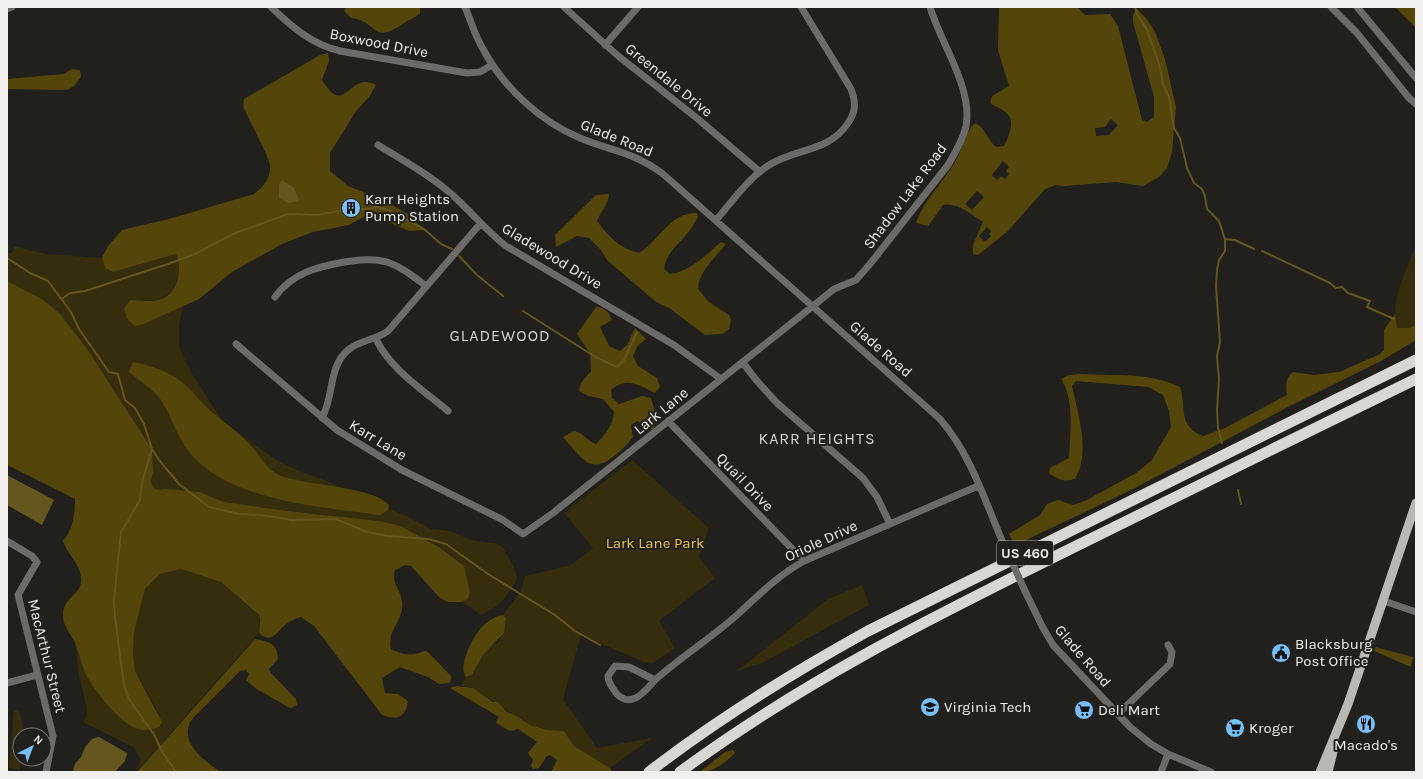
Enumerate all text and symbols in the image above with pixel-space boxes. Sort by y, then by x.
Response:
street label: Boxwood Drive [328,25,430,61]
street label: Greendale Drive [622,39,716,121]
street label: Glade Road [578,115,656,161]
street label: Shadow Lake Road [859,140,951,252]
place label: Karr Heights Pump Station [365,190,459,225]
building icon: Karr Heights Pump Station [340,197,362,219]
street label: Gladewood Drive [499,219,605,293]
street label: Glade Road [846,317,916,381]
district label: GLADEWOOD [449,326,551,345]
street label: Lark Lane [630,384,692,438]
street label: Karr Lane [346,416,410,464]
district label: KARR HEIGHTS [758,429,876,448]
street label: Quail Drive [713,449,777,515]
street label: Oriole Drive [782,516,860,566]
park label: Lark Lane Park [606,534,704,552]
road number: US 460 [997,541,1053,565]
street label: MacArthur Street [24,597,70,715]
street label: Glade Road [1051,621,1115,691]
place label: Blacksburg Post Office [1295,635,1373,670]
public building icon: Blacksburg Post Office [1270,642,1292,664]
school or university icon: Virginia Tech [919,696,941,718]
place label: Virginia Tech [944,698,1031,716]
supermarket icon: Deli Mart [1073,699,1095,721]
place label: Deli Mart [1098,701,1160,719]
restaurant icon: Macado's [1355,713,1377,735]
supermarket icon: Kroger [1224,717,1246,739]
place label: Kroger [1249,719,1294,737]
north arrow [12,727,52,767]
text: N [31,732,46,747]
place label: Macado's [1334,736,1398,754]

